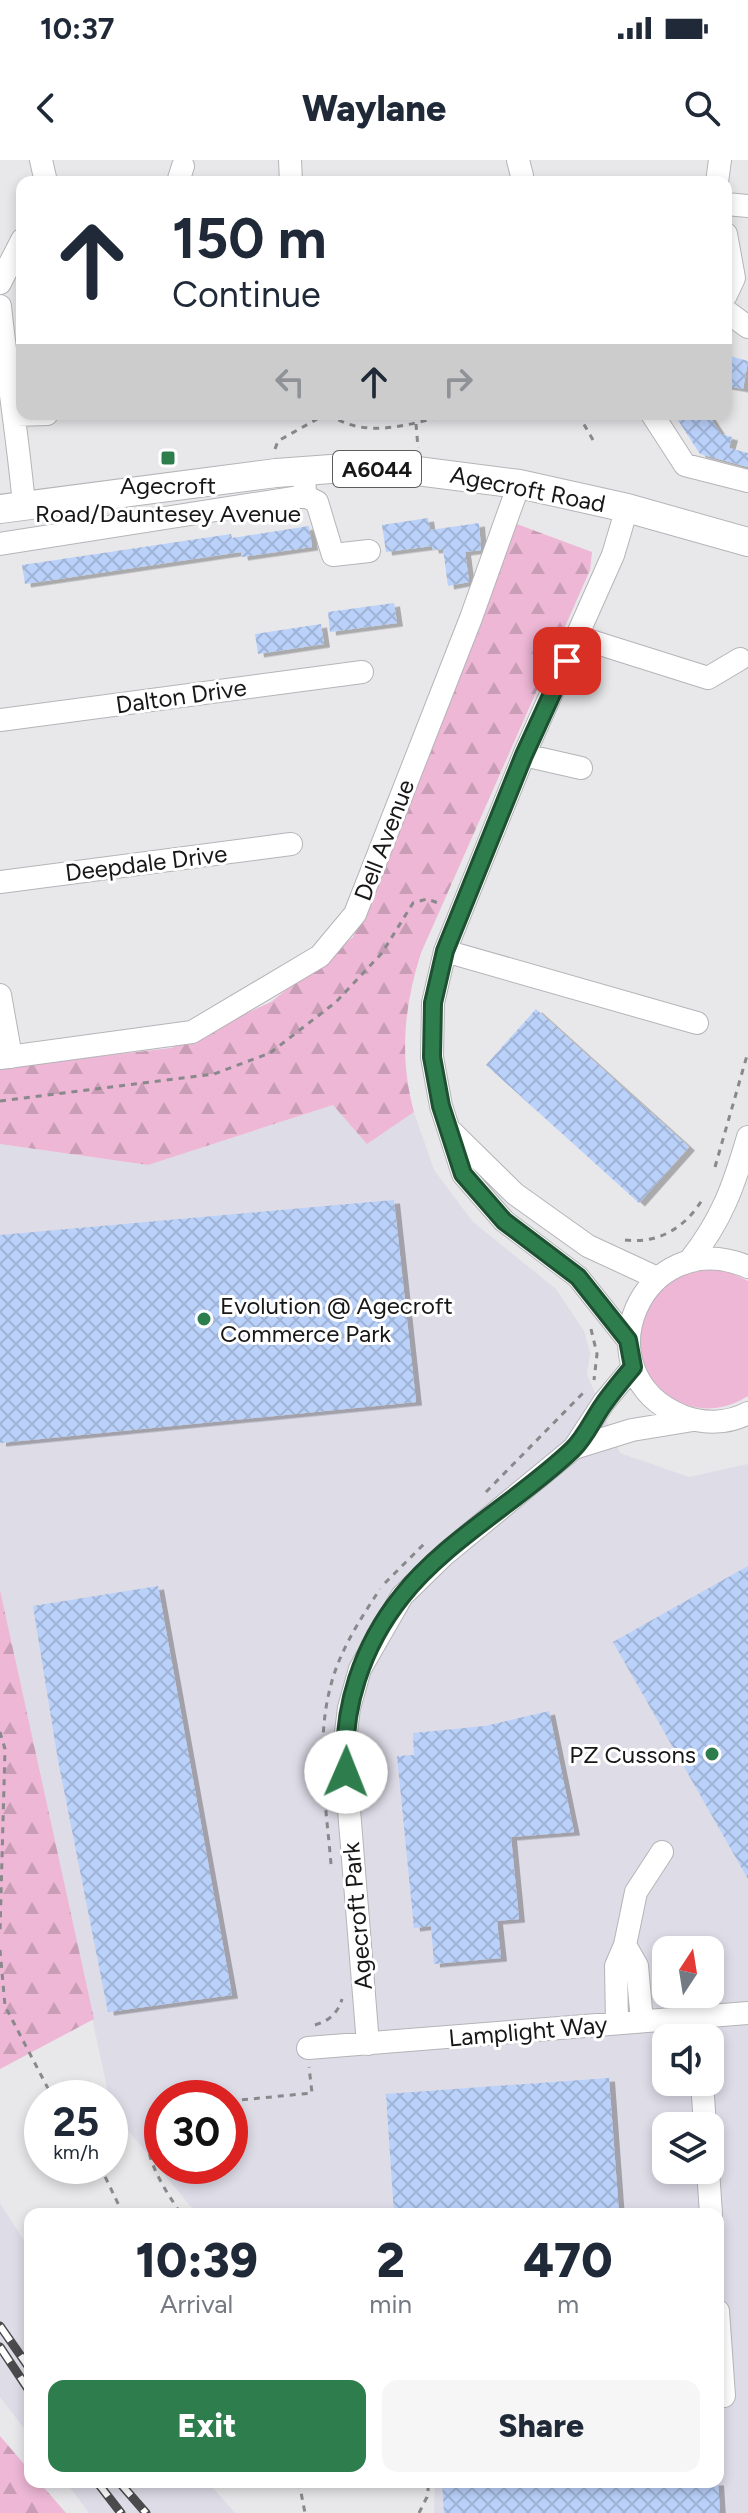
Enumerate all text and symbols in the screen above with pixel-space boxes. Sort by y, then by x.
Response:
text: 10:37 [40,10,115,47]
icon: back [24,86,68,130]
icon: search [680,86,724,130]
text: Waylane [302,87,446,130]
text: 150 m [172,205,327,272]
icon: ahead [40,208,144,312]
text: Continue [172,273,321,316]
icon: left [268,360,312,404]
icon: ahead [352,360,396,404]
icon: right [436,360,480,404]
marker: Agecroft Road/Dauntesey Avenue [159,449,177,467]
road number: A6044 [333,451,421,487]
street label: Agecroft Road [448,460,608,518]
place label: Agecroft Road/Dauntesey Avenue [35,471,301,528]
pin [533,627,601,695]
icon: arrive [545,639,589,683]
street label: Dalton Drive [114,672,248,720]
street label: Dell Avenue [348,775,420,905]
street label: Deepdale Drive [63,839,229,887]
place label: Evolution @ Agecroft Commerce Park [220,1291,453,1348]
marker: Evolution @ Agecroft Commerce Park [195,1310,213,1328]
position arrow [304,1730,388,1814]
place label: PZ Cussons [569,1740,696,1769]
marker: PZ Cussons [703,1745,721,1763]
street label: Agecroft Park [336,1841,378,1991]
north arrow [652,1936,724,2008]
map controls [652,1936,724,2184]
street label: Lamplight Way [447,2010,609,2052]
button: sound [652,2024,724,2096]
speed limit sign: 30 [144,2080,248,2184]
text: 25 [53,2098,99,2146]
button: layers [652,2112,724,2184]
text: km/h [53,2140,99,2164]
text: 10:39 [135,2231,258,2289]
text: 2 [377,2231,405,2289]
text: 470 [523,2231,612,2289]
text: Arrival [160,2288,233,2320]
text: min [369,2288,412,2320]
text: m [557,2288,579,2320]
button: Exit [48,2380,366,2472]
button: Share [382,2380,700,2472]

